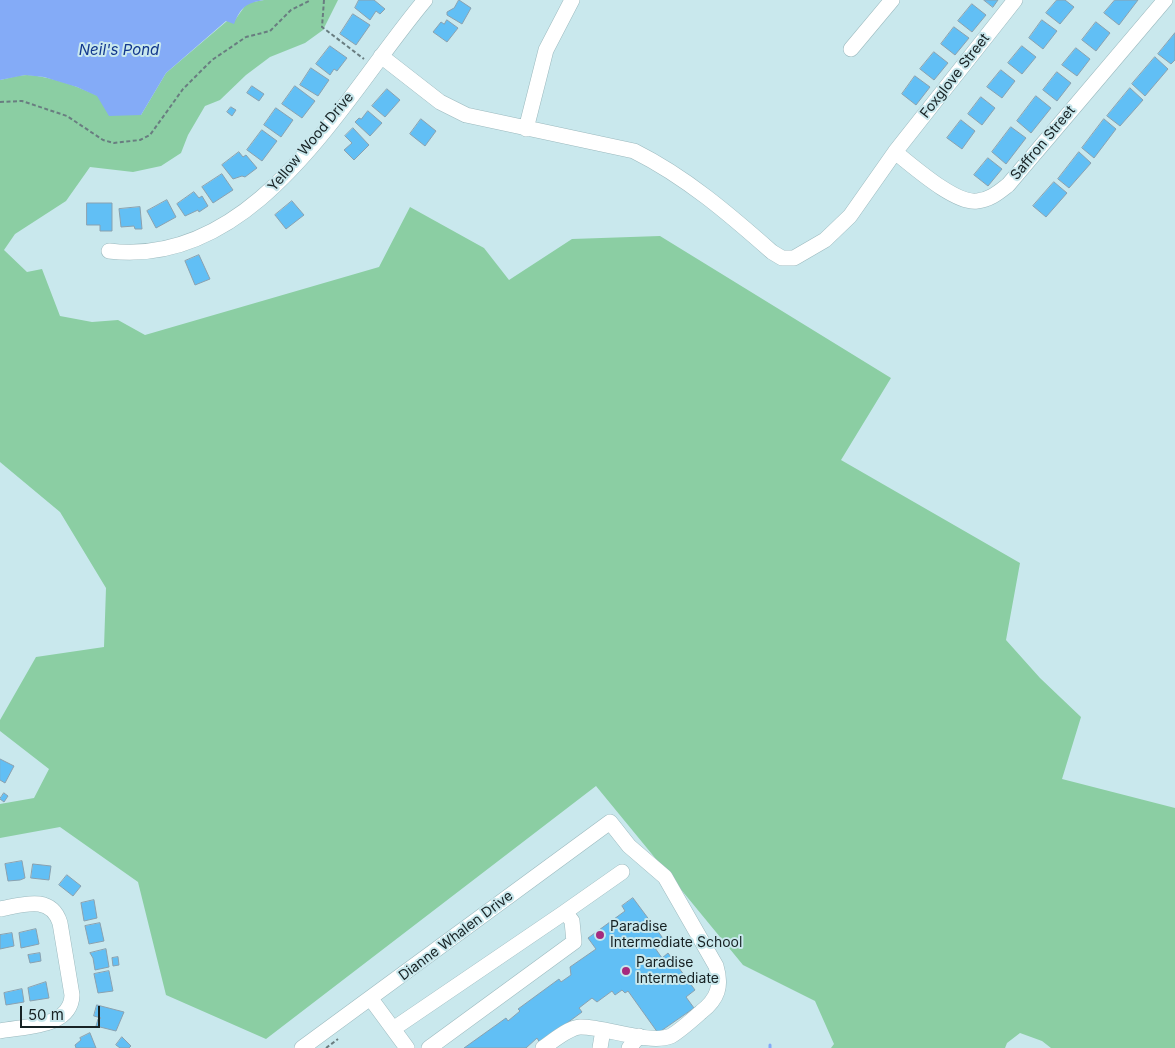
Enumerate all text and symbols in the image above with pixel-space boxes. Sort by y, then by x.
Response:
street label: Foxglove Street [917,30,993,122]
water label: Neil's Pond [79,41,159,59]
street label: Yellow Wood Drive [265,89,357,195]
street label: Saffron Street [1007,102,1079,184]
street label: Dianne Whalen Drive [396,888,516,984]
place label: Paradise Intermediate School [610,919,742,952]
marker: Paradise Intermediate School [594,929,606,941]
place label: Paradise Intermediate [636,955,719,988]
marker: Paradise Intermediate [620,965,632,977]
scale bar [22,996,102,1028]
text: 50 m [28,1005,64,1024]

